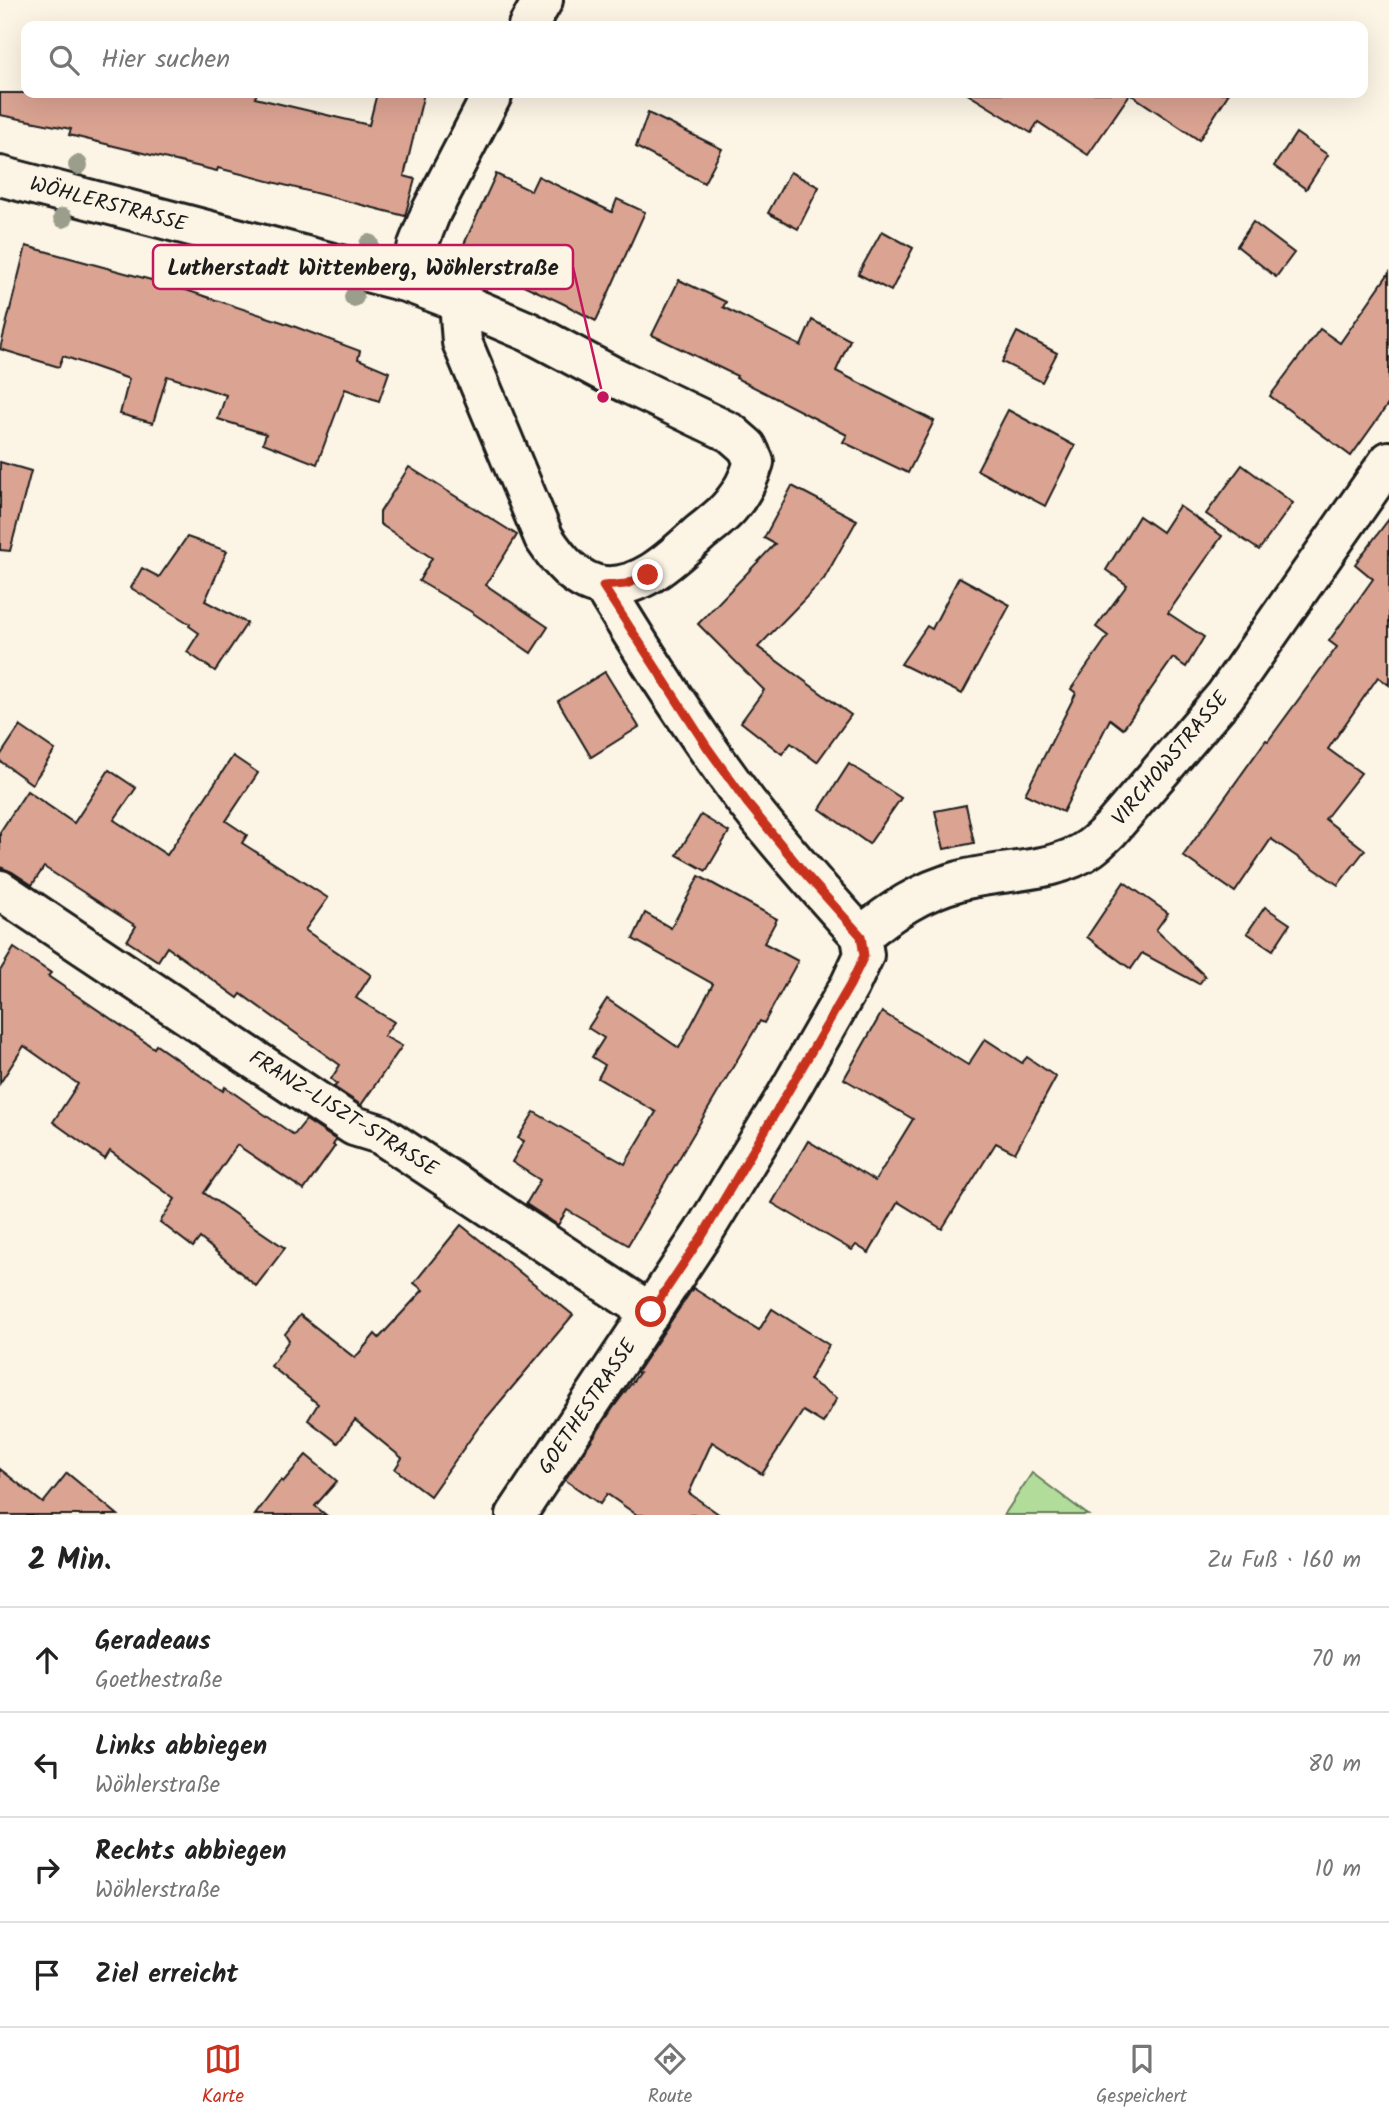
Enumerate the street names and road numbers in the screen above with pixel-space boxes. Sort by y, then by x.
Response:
street label: WÖHLERSTRASSE [26,168,191,242]
street label: VIRCHOWSTRASSE [1104,684,1238,834]
street label: FRANZ-LISZT-STRASSE [242,1042,445,1186]
street label: GOETHESTRASSE [530,1332,646,1482]

